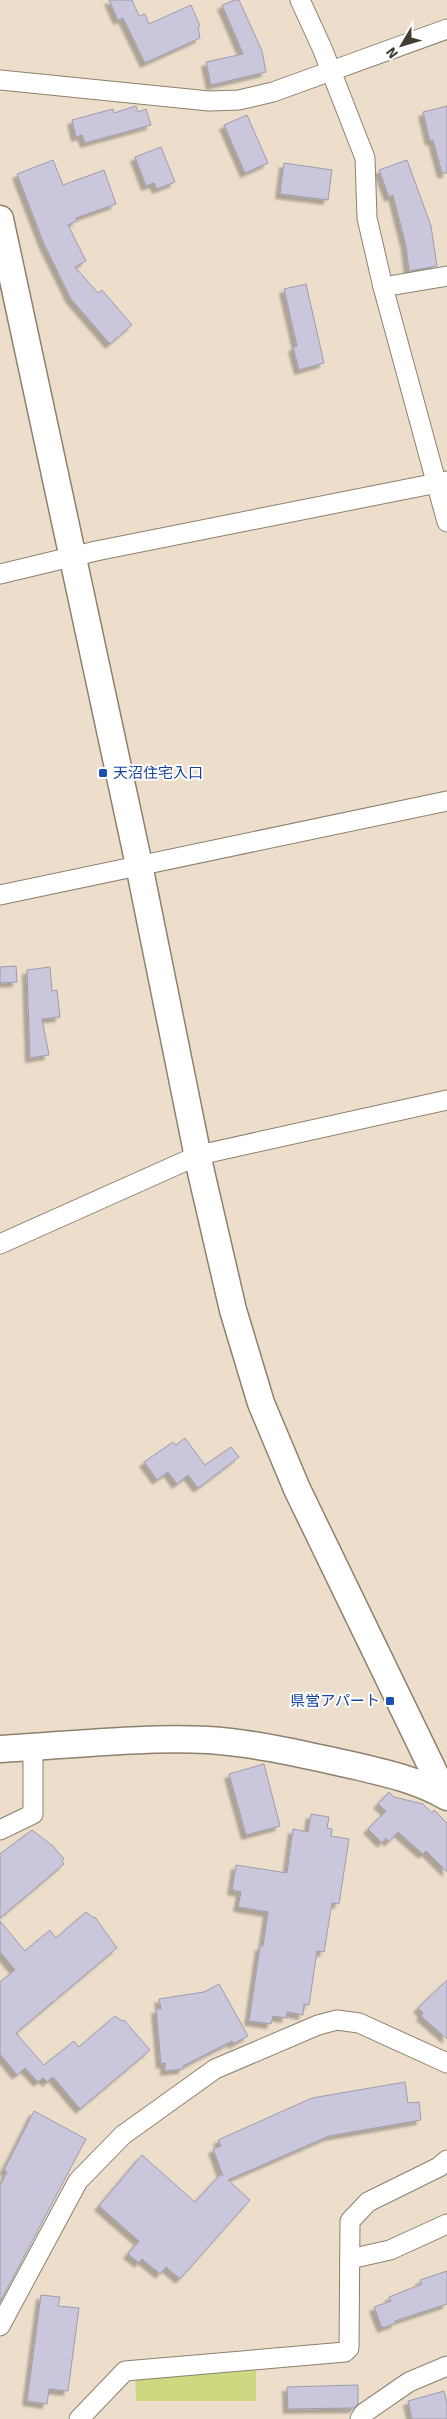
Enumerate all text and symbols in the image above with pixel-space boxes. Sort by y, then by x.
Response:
north arrow [377,20,427,70]
text: N [382,44,402,62]
place label: 天沼住宅入口 [113,764,203,782]
marker: 天沼住宅入口 [97,767,109,779]
place label: 県営アパート [290,1692,380,1710]
marker: 県営アパート [384,1695,396,1707]

